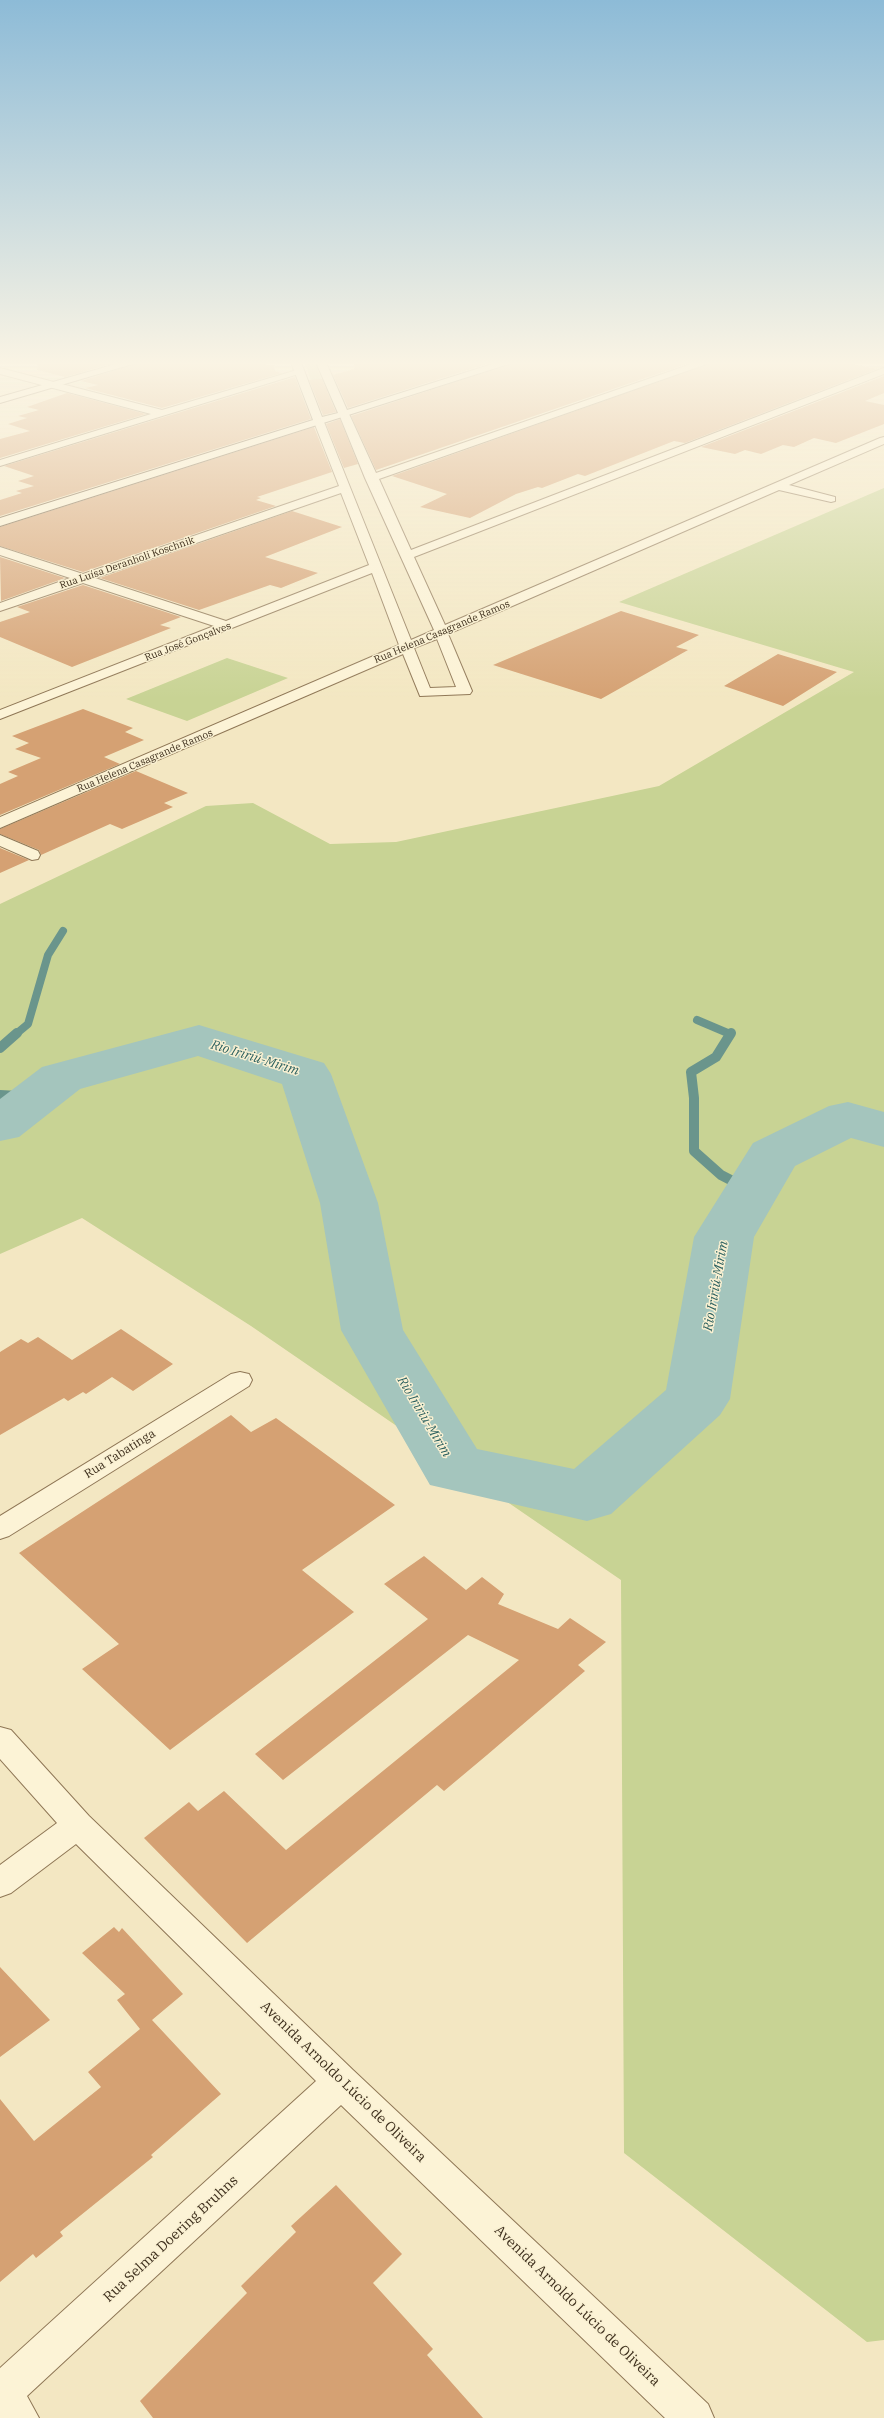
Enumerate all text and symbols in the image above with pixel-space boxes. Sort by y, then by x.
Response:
street label: Rua Luísa Deranholi Koschnik [58,534,196,592]
street label: Rua Helena Casagrande Ramos [372,598,512,666]
street label: Rua José Gonçalves [143,620,233,664]
street label: Rua Helena Casagrande Ramos [75,727,215,795]
water label: Rio Iririú-Mirim [209,1037,301,1079]
water label: Rio Iririú-Mirim [700,1240,732,1332]
water label: Rio Iririú-Mirim [394,1374,454,1460]
street label: Rua Tabatinga [82,1426,158,1482]
street label: Avenida Arnoldo Lúcio de Oliveira [257,1998,429,2166]
street label: Rua Selma Doering Bruhns [100,2172,242,2306]
street label: Avenida Arnoldo Lúcio de Oliveira [491,2222,663,2390]

